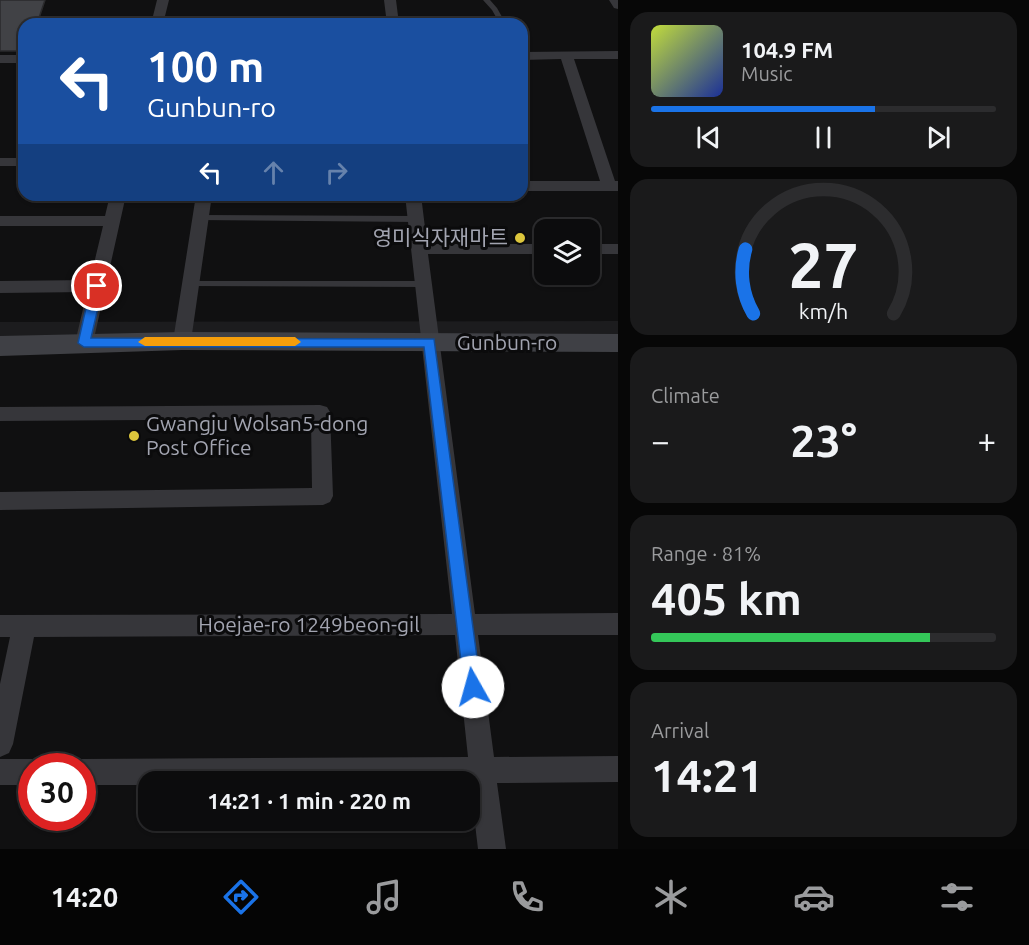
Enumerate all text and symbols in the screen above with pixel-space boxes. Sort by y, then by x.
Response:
text: 104.9 FM [741,37,833,62]
icon: left [48,42,126,120]
text: 100 m [147,43,264,90]
text: Music [741,62,793,85]
text: Gunbun-ro [147,92,276,122]
icon: previous [692,121,725,154]
icon: pause [807,121,840,154]
icon: next [922,121,955,154]
icon: left [194,156,227,189]
icon: ahead [257,156,290,189]
icon: right [320,156,353,189]
map controls [534,219,600,285]
button: layers [534,219,600,285]
place label: 영미식자재마트 [373,225,508,249]
text: 27 [788,230,859,300]
marker: 영미식자재마트 [513,231,527,245]
pin [71,260,122,311]
icon: arrive [80,269,113,302]
text: km/h [799,300,848,324]
street label: Gunbun-ro [457,330,557,354]
text: Climate [651,384,720,407]
place label: Gwangju Wolsan5-dong Post Office [146,411,368,459]
text: 23° [790,415,857,466]
text: − [651,422,670,459]
text: + [977,422,996,459]
marker: Gwangju Wolsan5-dong Post Office [127,429,141,443]
text: Range · 81% [651,542,761,565]
text: 405 km [651,573,802,624]
street label: Hoejae-ro 1249beon-gil [198,612,420,636]
position arrow [441,655,505,719]
text: Arrival [651,719,709,742]
text: 14:21 [651,750,764,801]
speed limit sign: 30 [18,753,96,831]
text: 14:21 · 1 min · 220 m [207,788,411,813]
icon: directions [220,876,262,918]
icon: music [363,876,405,918]
icon: phone [506,876,548,918]
icon: climate [650,876,692,918]
icon: car [793,876,835,918]
icon: filters [936,876,978,918]
text: 14:20 [51,882,118,912]

